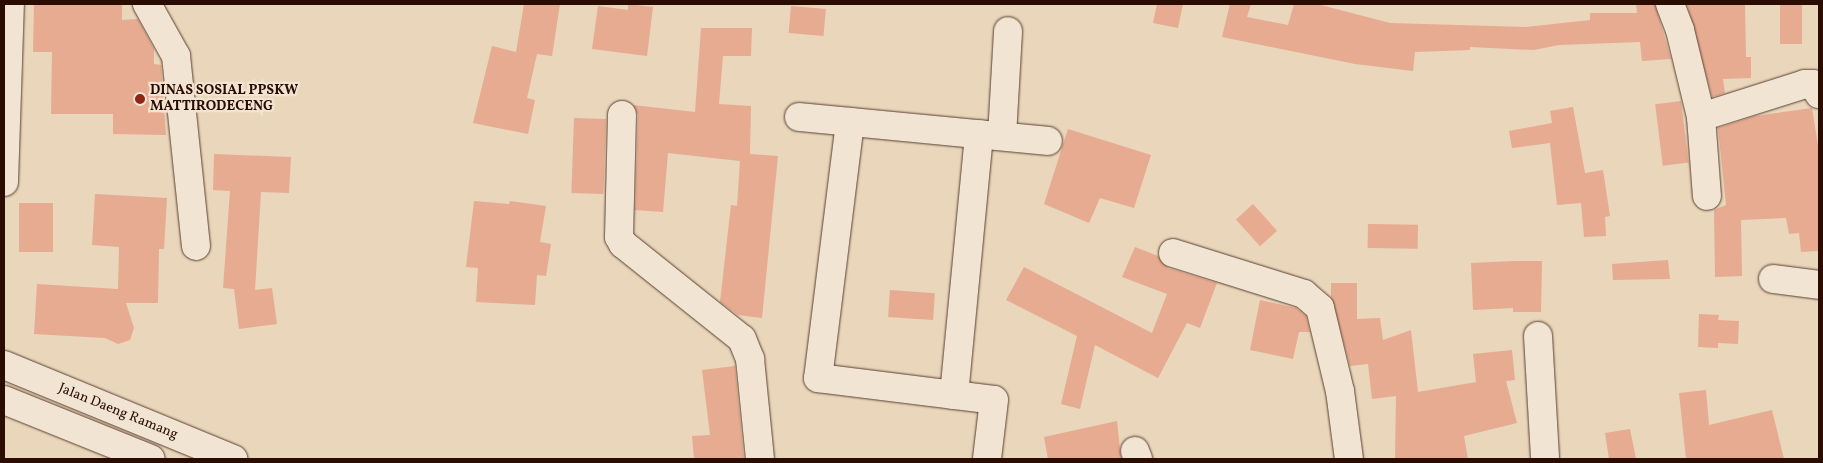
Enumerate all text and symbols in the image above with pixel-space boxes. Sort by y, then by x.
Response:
place label: DINAS SOSIAL PPSKW MATTIRODECENG [150,83,298,115]
marker: DINAS SOSIAL PPSKW MATTIRODECENG [134,93,146,105]
street label: Jalan Daeng Ramang [56,380,180,444]

